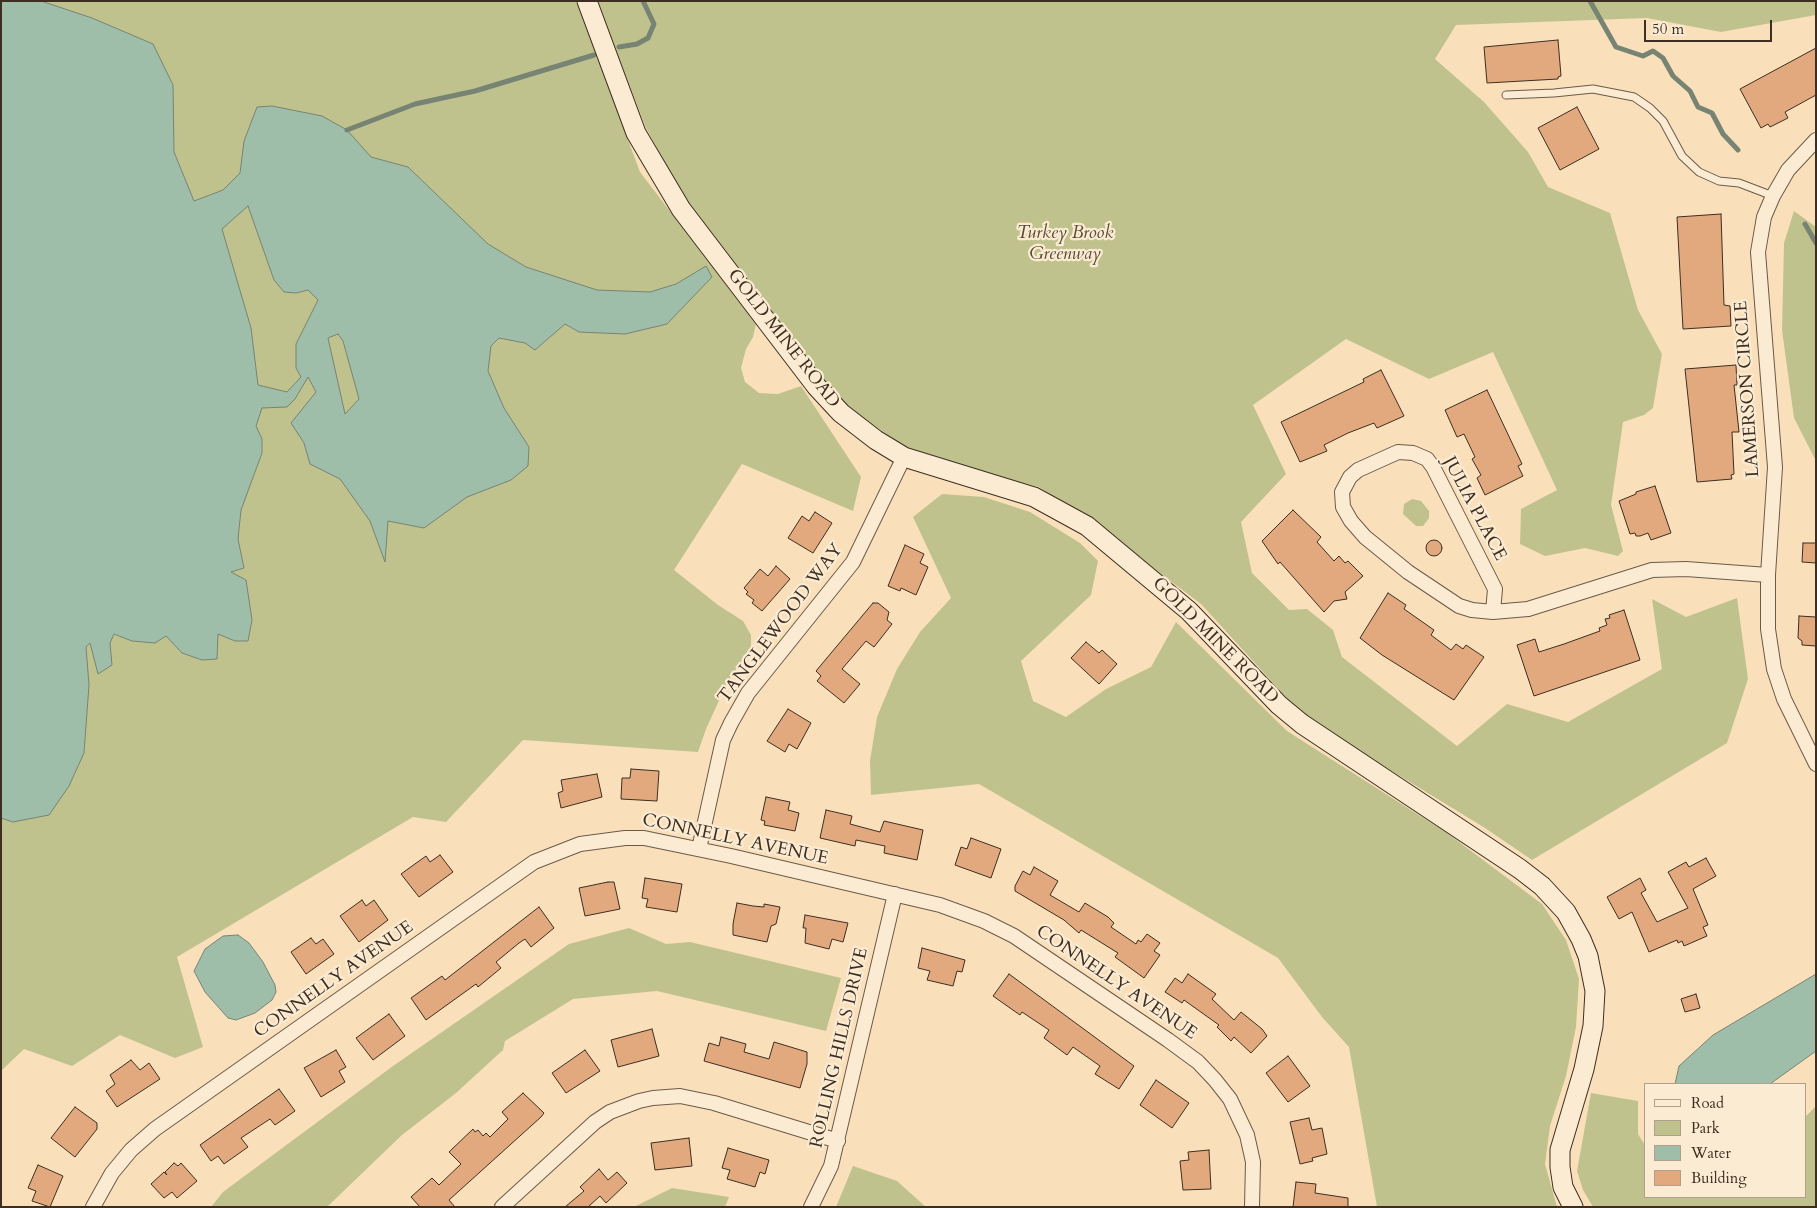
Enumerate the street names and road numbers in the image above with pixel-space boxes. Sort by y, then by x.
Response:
street label: GOLD MINE ROAD [722,265,844,413]
street label: LAMERSON CIRCLE [1731,300,1765,478]
street label: JULIA PLACE [1438,453,1510,565]
street label: TANGLEWOOD WAY [714,540,848,708]
street label: GOLD MINE ROAD [1147,573,1283,709]
street label: CONNELLY AVENUE [640,810,830,870]
street label: CONNELLY AVENUE [250,917,418,1043]
street label: CONNELLY AVENUE [1031,921,1201,1045]
street label: ROLLING HILLS DRIVE [806,946,874,1150]

